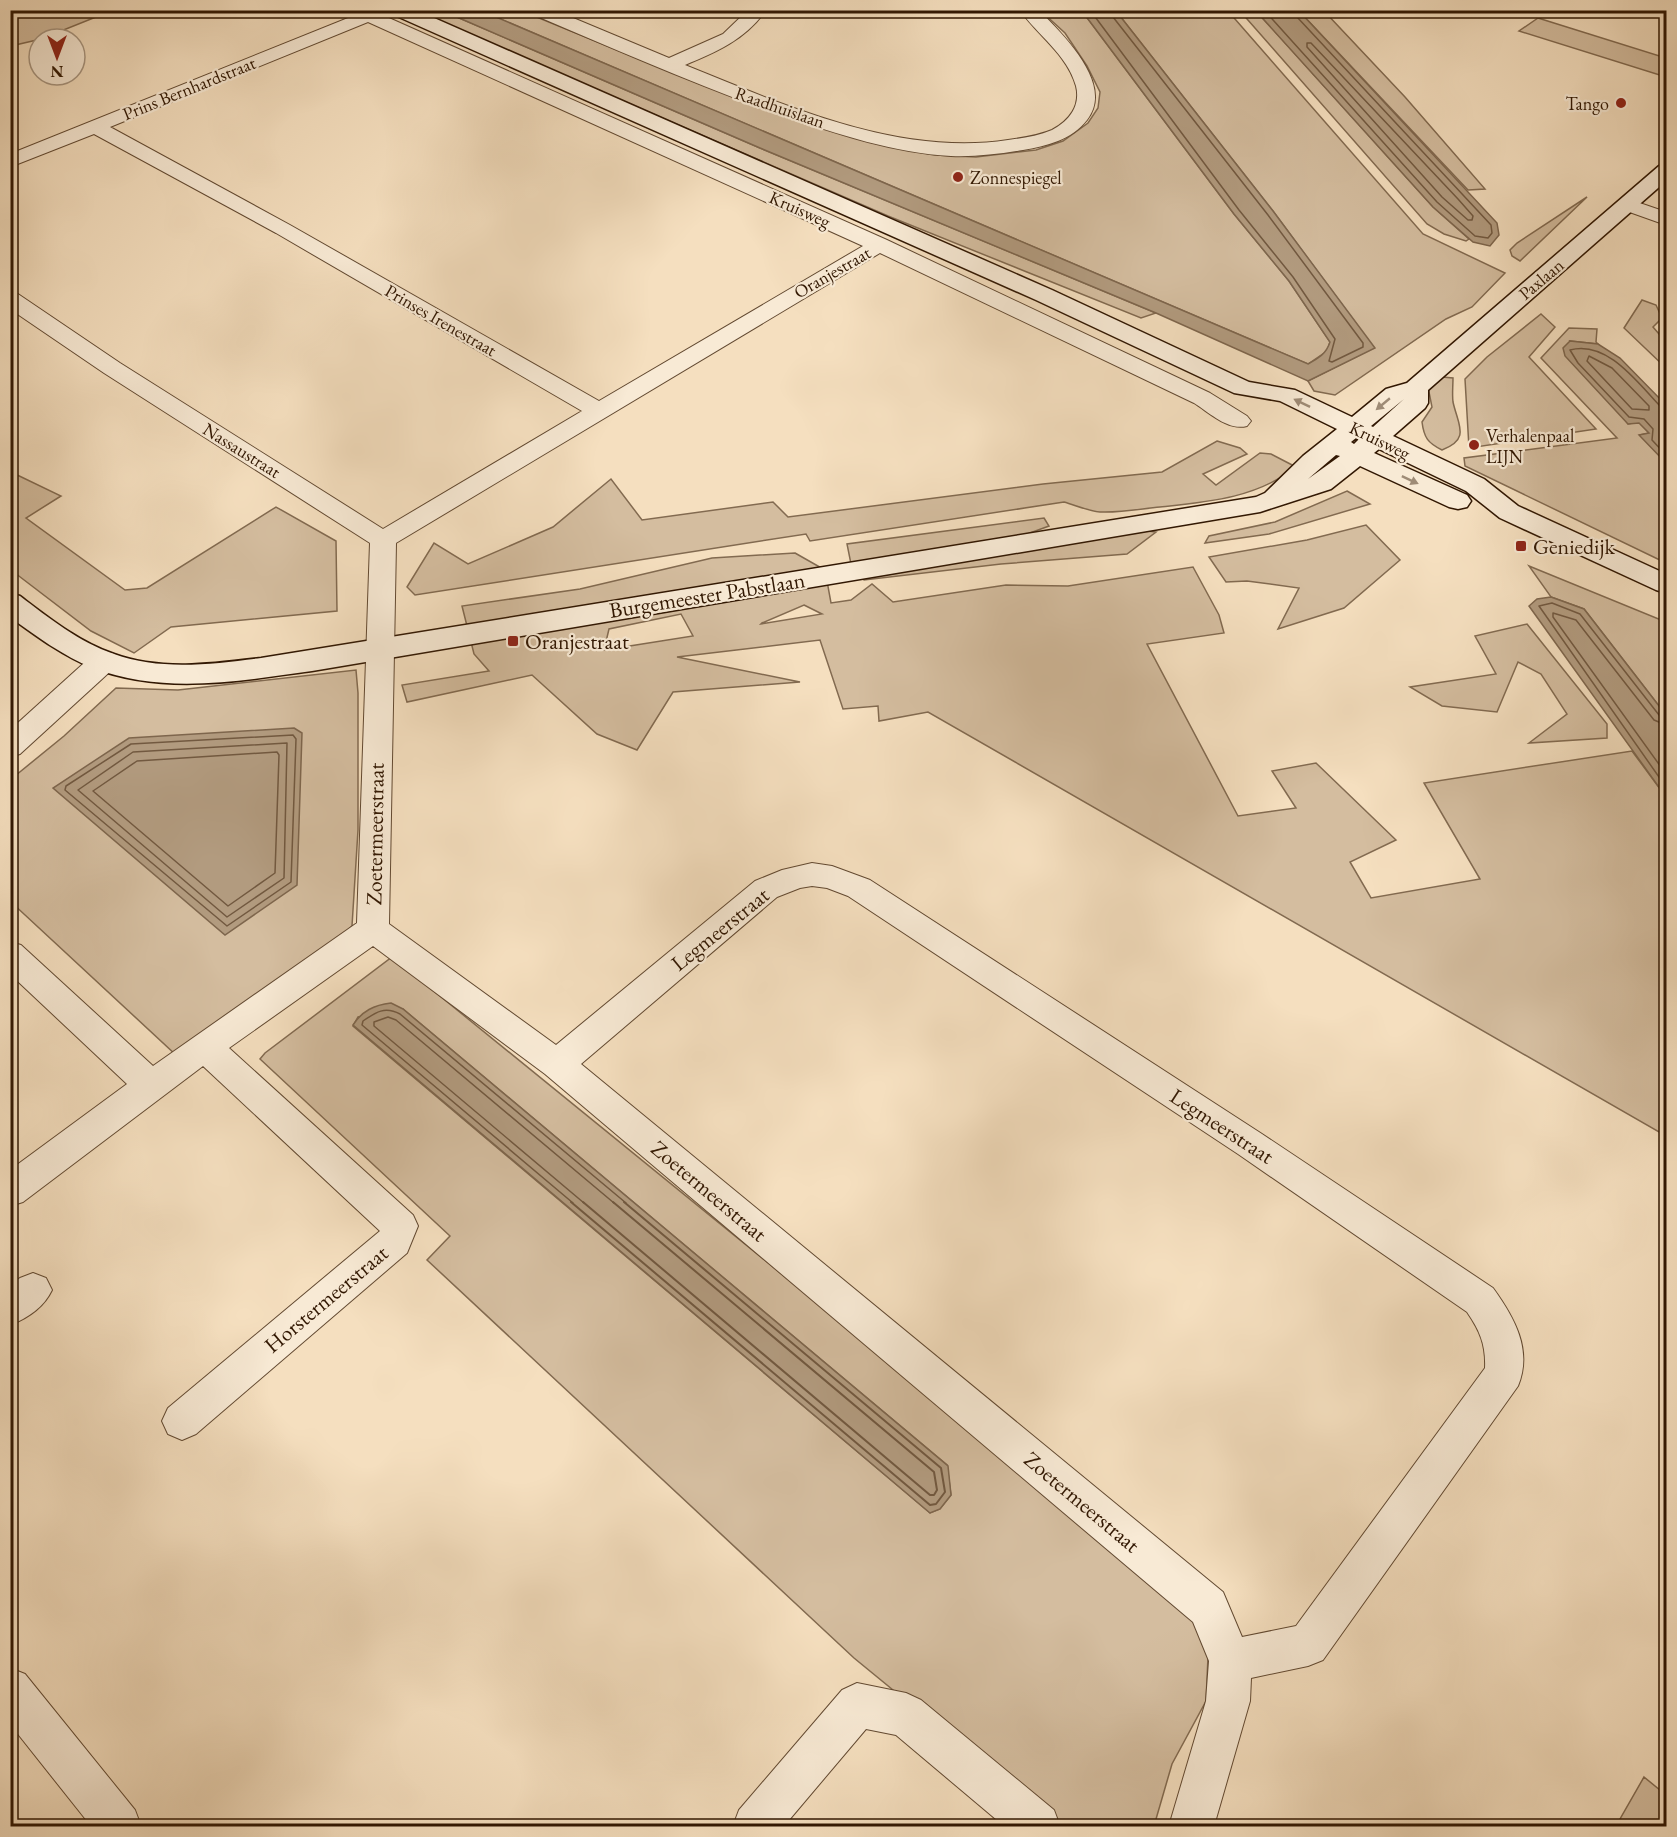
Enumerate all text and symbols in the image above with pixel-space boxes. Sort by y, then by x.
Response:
north arrow [27,27,87,87]
street label: Prins Bernhardstraat [119,51,259,125]
text: N [50,61,63,82]
street label: Raadhuislaan [732,81,828,133]
place label: Tango [1565,92,1609,115]
marker: Tango [1614,96,1628,110]
place label: Zonnespiegel [970,166,1062,189]
marker: Zonnespiegel [951,170,965,184]
street label: Kruisweg [766,185,834,233]
street label: Oranjestraat [789,241,875,303]
street label: Paxlaan [1514,253,1569,305]
street label: Prinses Irenestraat [381,279,501,361]
one-way arrow [1376,397,1391,410]
one-way arrow [1294,398,1311,407]
street label: Kruisweg [1346,415,1414,465]
street label: Nassaustraat [199,417,285,483]
place label: Verhalenpaal LIJN [1486,424,1574,468]
marker: Verhalenpaal LIJN [1467,438,1481,452]
one-way arrow [1401,475,1419,485]
place label: Geniedijk [1533,532,1615,561]
marker: Geniedijk [1514,539,1528,553]
street label: Burgemeester Pabstlaan [607,565,807,625]
place label: Oranjestraat [525,627,629,656]
marker: Oranjestraat [506,634,520,648]
street label: Zoetermeerstraat [359,762,391,906]
street label: Legmeerstraat [665,880,775,977]
street label: Legmeerstraat [1165,1082,1280,1170]
street label: Zoetermeerstraat [645,1134,773,1248]
street label: Horstermeerstraat [258,1239,394,1359]
street label: Zoetermeerstraat [1018,1445,1146,1559]

